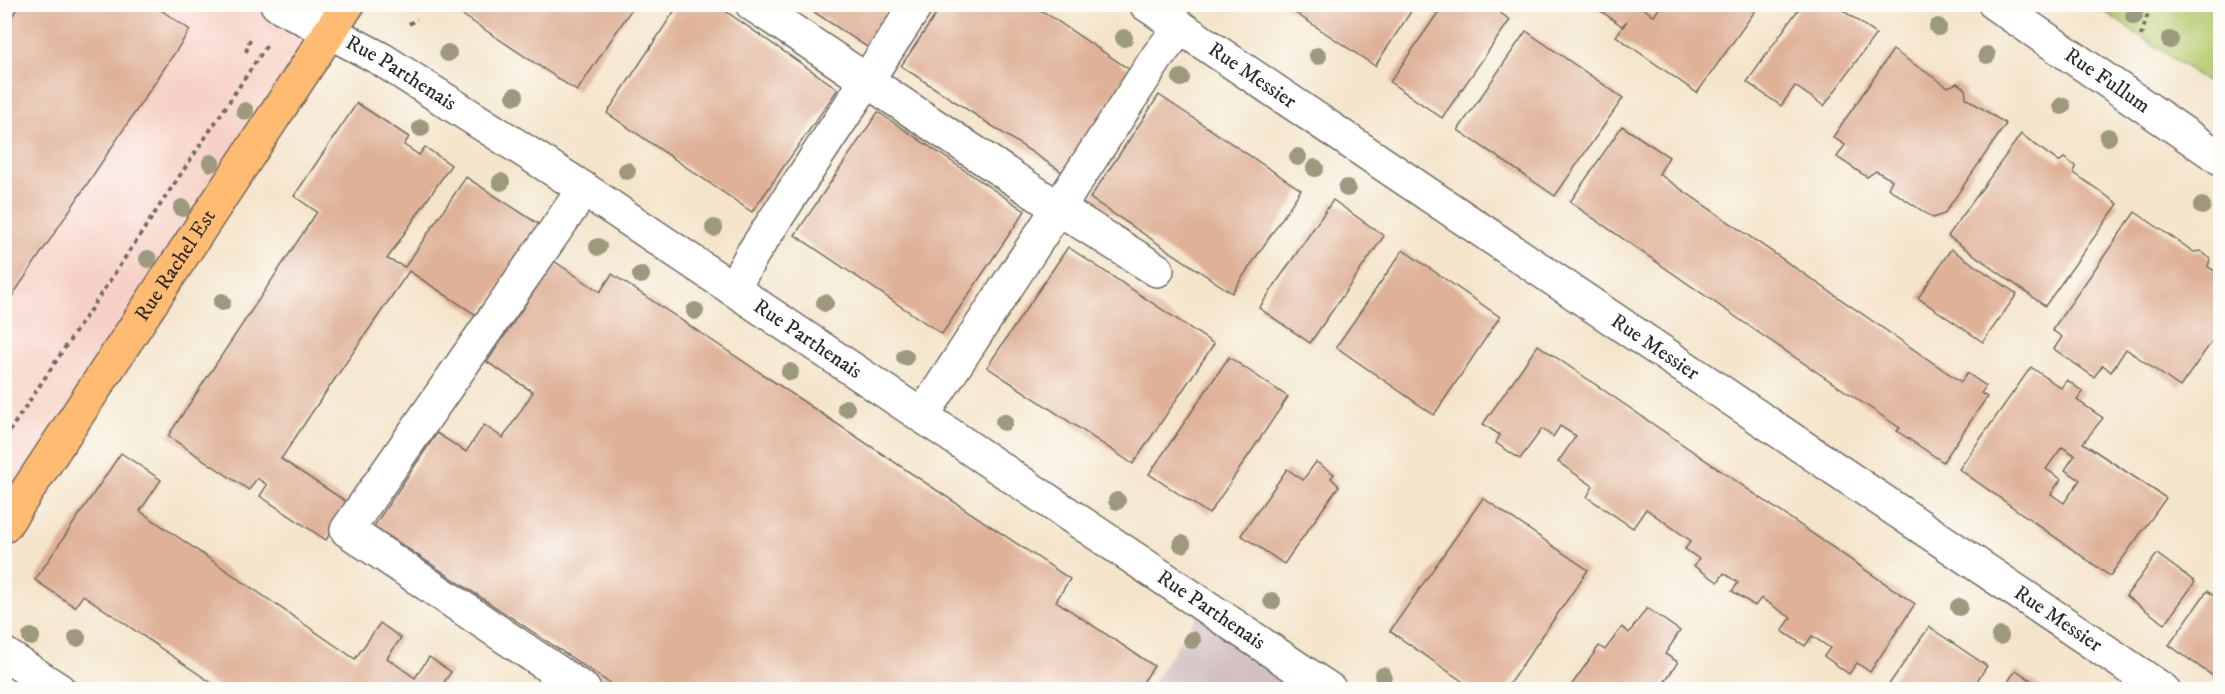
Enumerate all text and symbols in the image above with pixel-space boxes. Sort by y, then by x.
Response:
street label: Rue Parthenais [341,30,461,117]
street label: Rue Messier [1203,37,1301,115]
street label: Rue Fullum [2059,42,2155,119]
street label: Rue Rachel Est [130,205,222,326]
street label: Rue Parthenais [748,293,867,385]
street label: Rue Messier [1606,308,1704,386]
street label: Rue Parthenais [1152,564,1270,656]
street label: Rue Messier [2009,580,2107,658]

